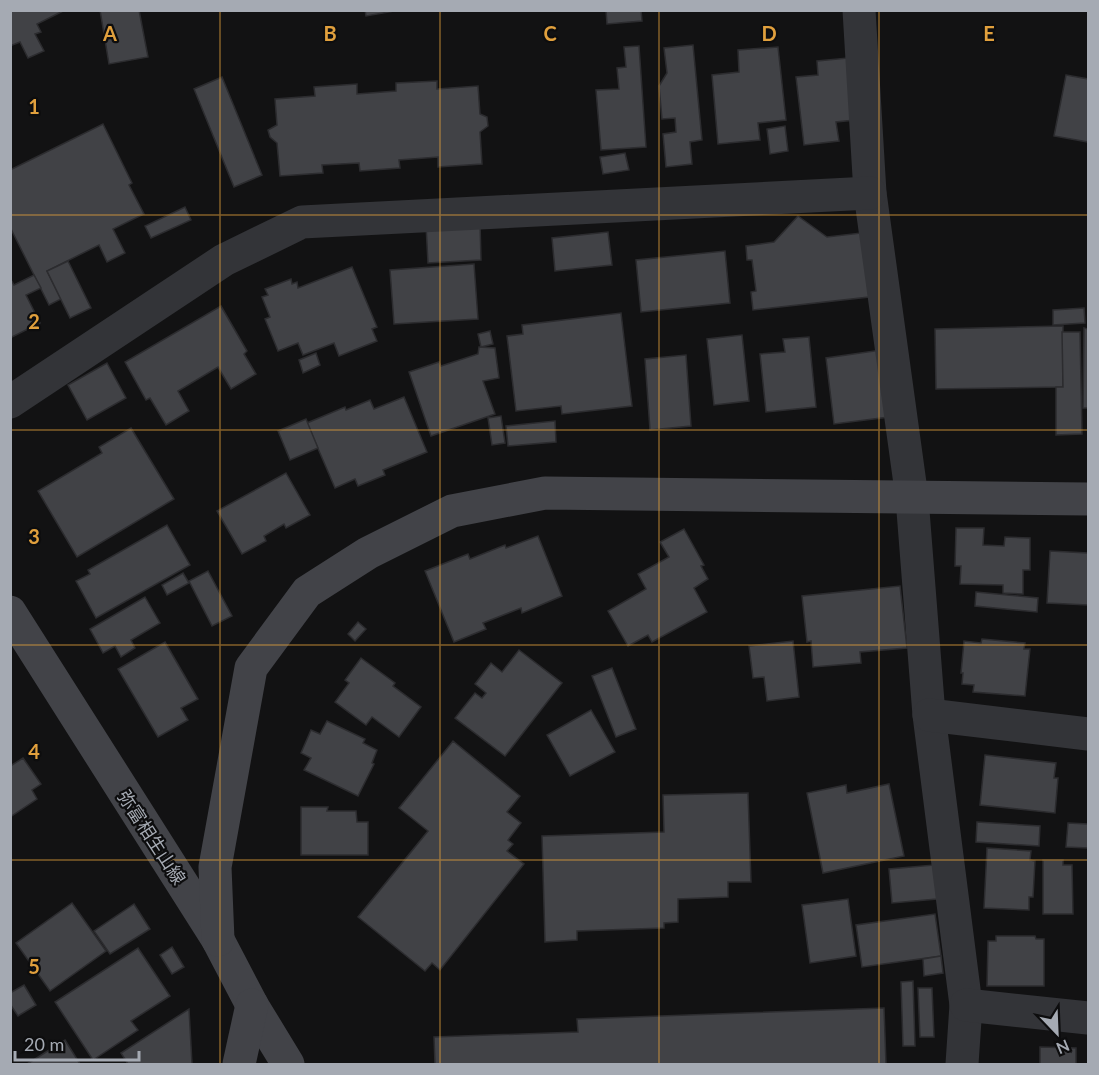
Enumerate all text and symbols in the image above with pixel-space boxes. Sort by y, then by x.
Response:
text: A [102,21,117,45]
text: B [323,21,337,45]
text: C [543,21,557,45]
text: D [761,21,777,45]
text: E [983,21,995,45]
text: 1 [28,94,40,118]
text: 2 [28,309,40,333]
text: 3 [28,524,40,548]
text: 4 [28,739,40,763]
street label: 弥富相生山線 [113,786,191,888]
text: 5 [28,954,40,978]
north arrow [1027,1003,1087,1063]
scale bar [15,1024,140,1062]
text: 20 m [24,1033,64,1055]
text: N [1054,1036,1072,1058]

